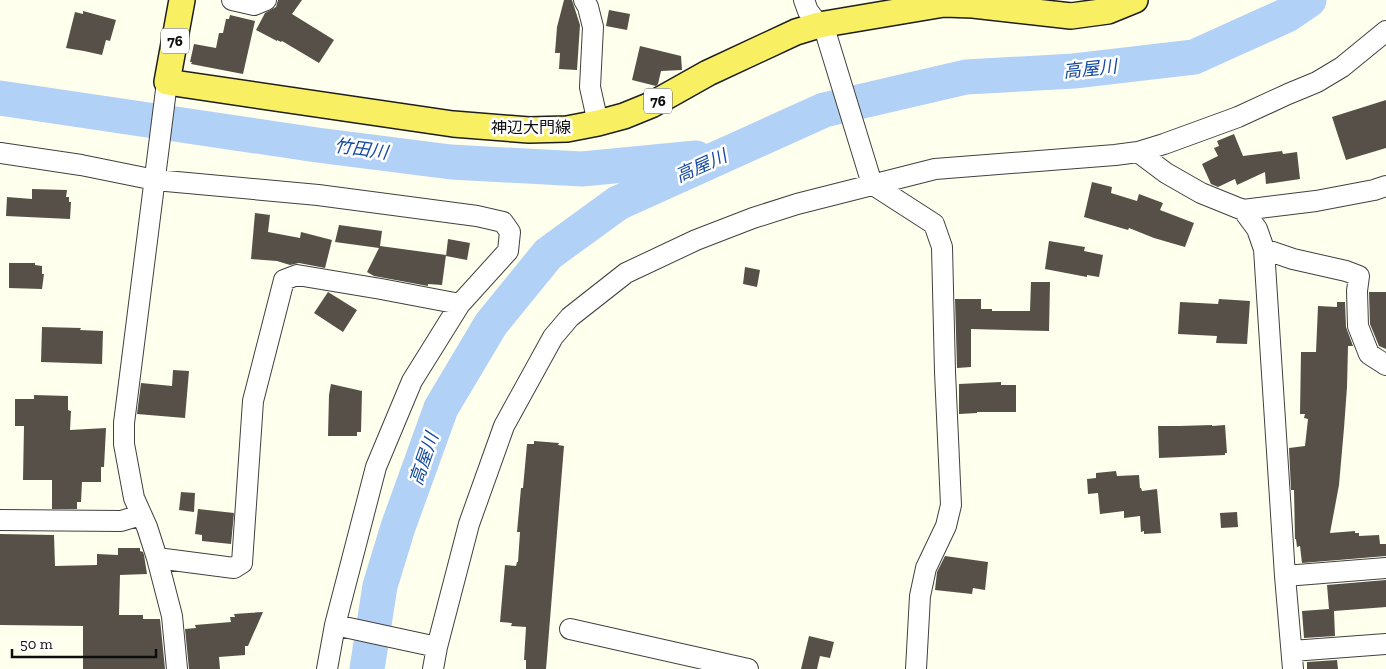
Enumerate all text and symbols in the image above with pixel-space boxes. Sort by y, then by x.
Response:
road number: 76 [161,28,189,54]
water label: 高屋川 [1062,55,1120,83]
road number: 76 [644,88,672,114]
street label: 神辺大門線 [491,118,571,137]
water label: 竹田川 [333,134,391,164]
water label: 高屋川 [672,144,732,187]
water label: 高屋川 [405,428,444,488]
scale bar [12,626,156,658]
text: 50 m [20,635,53,653]

